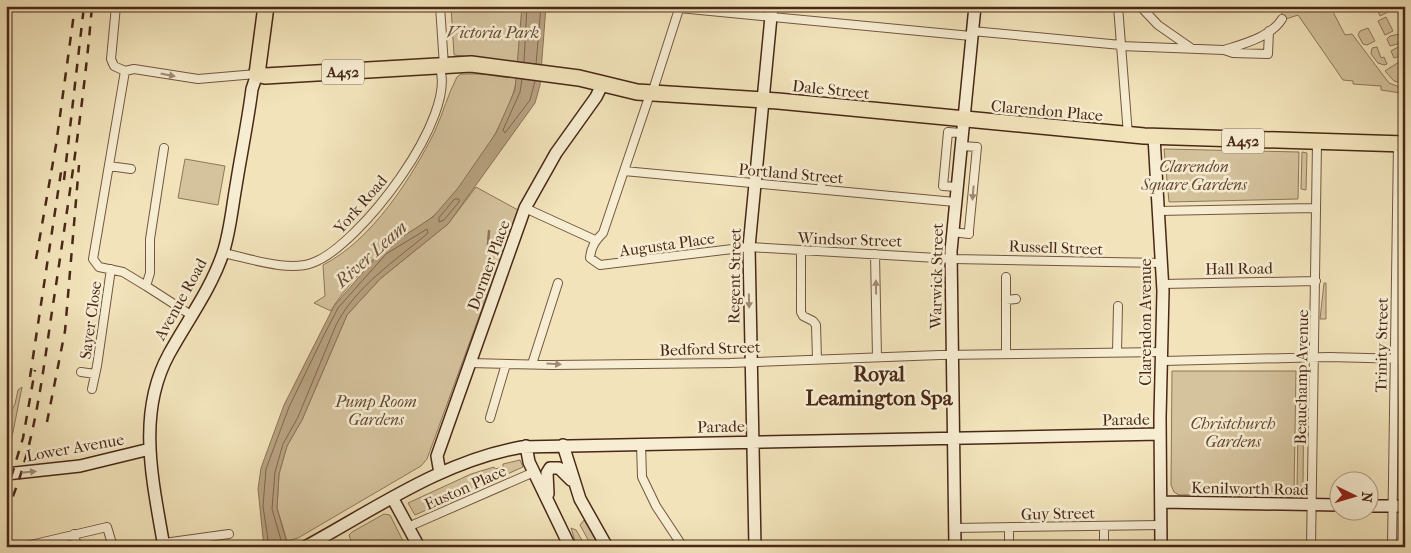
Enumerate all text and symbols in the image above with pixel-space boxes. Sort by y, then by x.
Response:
park label: Victoria Park [447,23,539,42]
road number: A452 [322,60,364,84]
one-way arrow [160,71,176,79]
street label: Dale Street [791,76,871,103]
street label: Clarendon Place [990,96,1104,125]
road number: A452 [1222,128,1264,154]
park label: Clarendon Square Gardens [1140,157,1248,194]
street label: Portland Street [738,159,845,188]
street label: York Road [329,171,391,238]
one-way arrow [969,185,977,201]
water label: River Leam [330,217,412,293]
street label: Dormer Place [463,217,514,313]
street label: Warwick Street [926,222,947,330]
street label: Regent Street [724,227,745,324]
street label: Augusta Place [617,228,716,261]
street label: Windsor Street [796,228,903,251]
street label: Russell Street [1008,236,1104,259]
street label: Avenue Road [150,255,211,344]
street label: Clarendon Avenue [1136,258,1155,386]
street label: Hall Road [1205,258,1273,279]
one-way arrow [872,279,880,295]
street label: Sayer Close [76,280,105,360]
one-way arrow [746,294,754,310]
street label: Trinity Street [1371,297,1392,393]
street label: Beauchamp Avenue [1291,309,1312,445]
street label: Bedford Street [659,337,761,360]
one-way arrow [546,361,562,369]
district label: Royal Leamington Spa [806,362,954,410]
park label: Pump Room Gardens [334,392,417,429]
street label: Parade [1102,410,1150,429]
park label: Christchurch Gardens [1190,414,1276,451]
street label: Parade [697,417,745,436]
street label: Lower Avenue [25,430,126,465]
street label: Euston Place [421,461,509,514]
one-way arrow [22,468,38,476]
north arrow [1328,470,1378,520]
street label: Kenilworth Road [1191,478,1309,499]
text: N [1357,491,1375,503]
street label: Guy Street [1021,503,1096,524]

